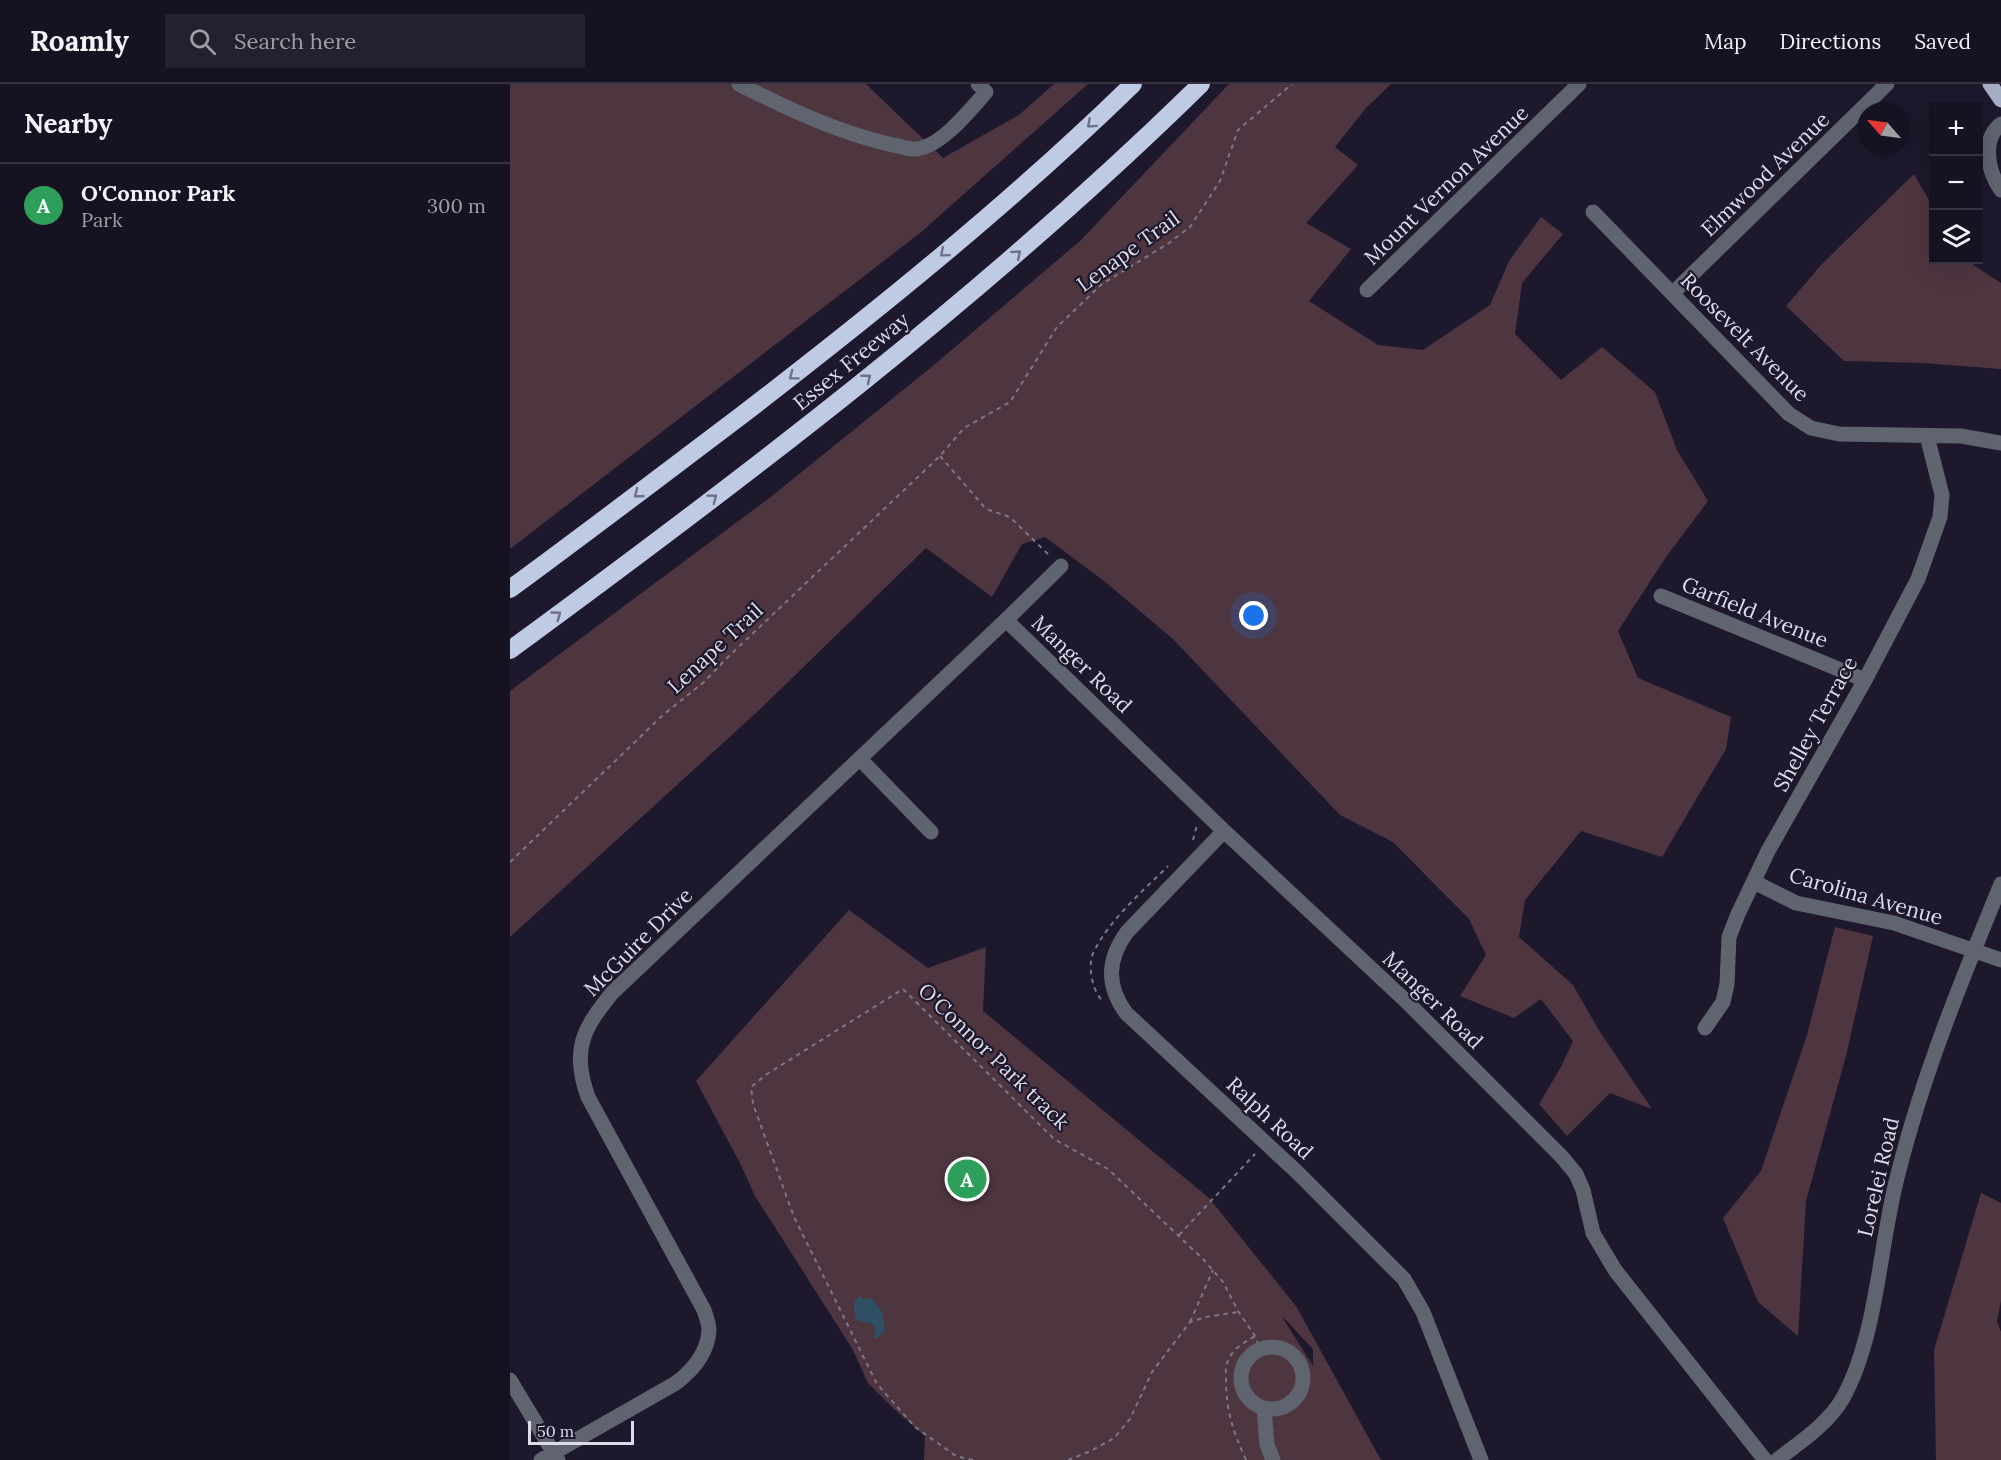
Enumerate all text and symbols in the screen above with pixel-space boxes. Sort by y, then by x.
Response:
search box [165,14,585,68]
text: Roamly [30,23,129,59]
icon: search [186,25,219,58]
text: Search here [234,27,356,55]
text: Map [1704,28,1747,55]
text: Directions [1780,28,1881,55]
text: Saved [1914,28,1971,55]
street label: Mount Vernon Avenue [1358,100,1534,270]
north arrow [1857,102,1911,156]
map controls [1929,102,1983,264]
button: + [1929,102,1983,156]
street label: Elmwood Avenue [1695,106,1835,242]
text: Nearby [24,107,112,140]
one-way arrow [1087,117,1098,128]
button: − [1929,156,1983,210]
text: O'Connor Park [81,179,235,207]
text: A [37,193,50,218]
text: 300 m [427,193,486,218]
street label: Lenape Trail [1071,204,1185,298]
text: Park [81,207,123,232]
button: layers [1929,210,1983,264]
one-way arrow [940,246,951,257]
one-way arrow [1010,250,1021,261]
street label: Roosevelt Avenue [1675,267,1815,407]
street label: Essex Freeway [787,306,915,416]
one-way arrow [788,368,799,379]
one-way arrow [860,375,871,386]
one-way arrow [634,487,645,498]
one-way arrow [707,494,718,505]
street label: Garfield Avenue [1678,570,1832,654]
street label: Lenape Trail [662,597,768,699]
your location [1239,601,1268,630]
street label: Manger Road [1026,609,1138,719]
one-way arrow [551,611,562,622]
street label: Shelley Terrace [1767,652,1863,796]
street label: Carolina Avenue [1786,861,1946,931]
street label: McGuire Drive [578,882,698,1002]
street label: Manger Road [1377,945,1489,1055]
street label: O'Connor Park track [913,977,1076,1136]
street label: Ralph Road [1221,1071,1319,1165]
street label: Lorelei Road [1851,1115,1905,1239]
pin: A [948,1156,986,1202]
scale bar [528,1418,634,1446]
text: 50 m [537,1421,574,1441]

